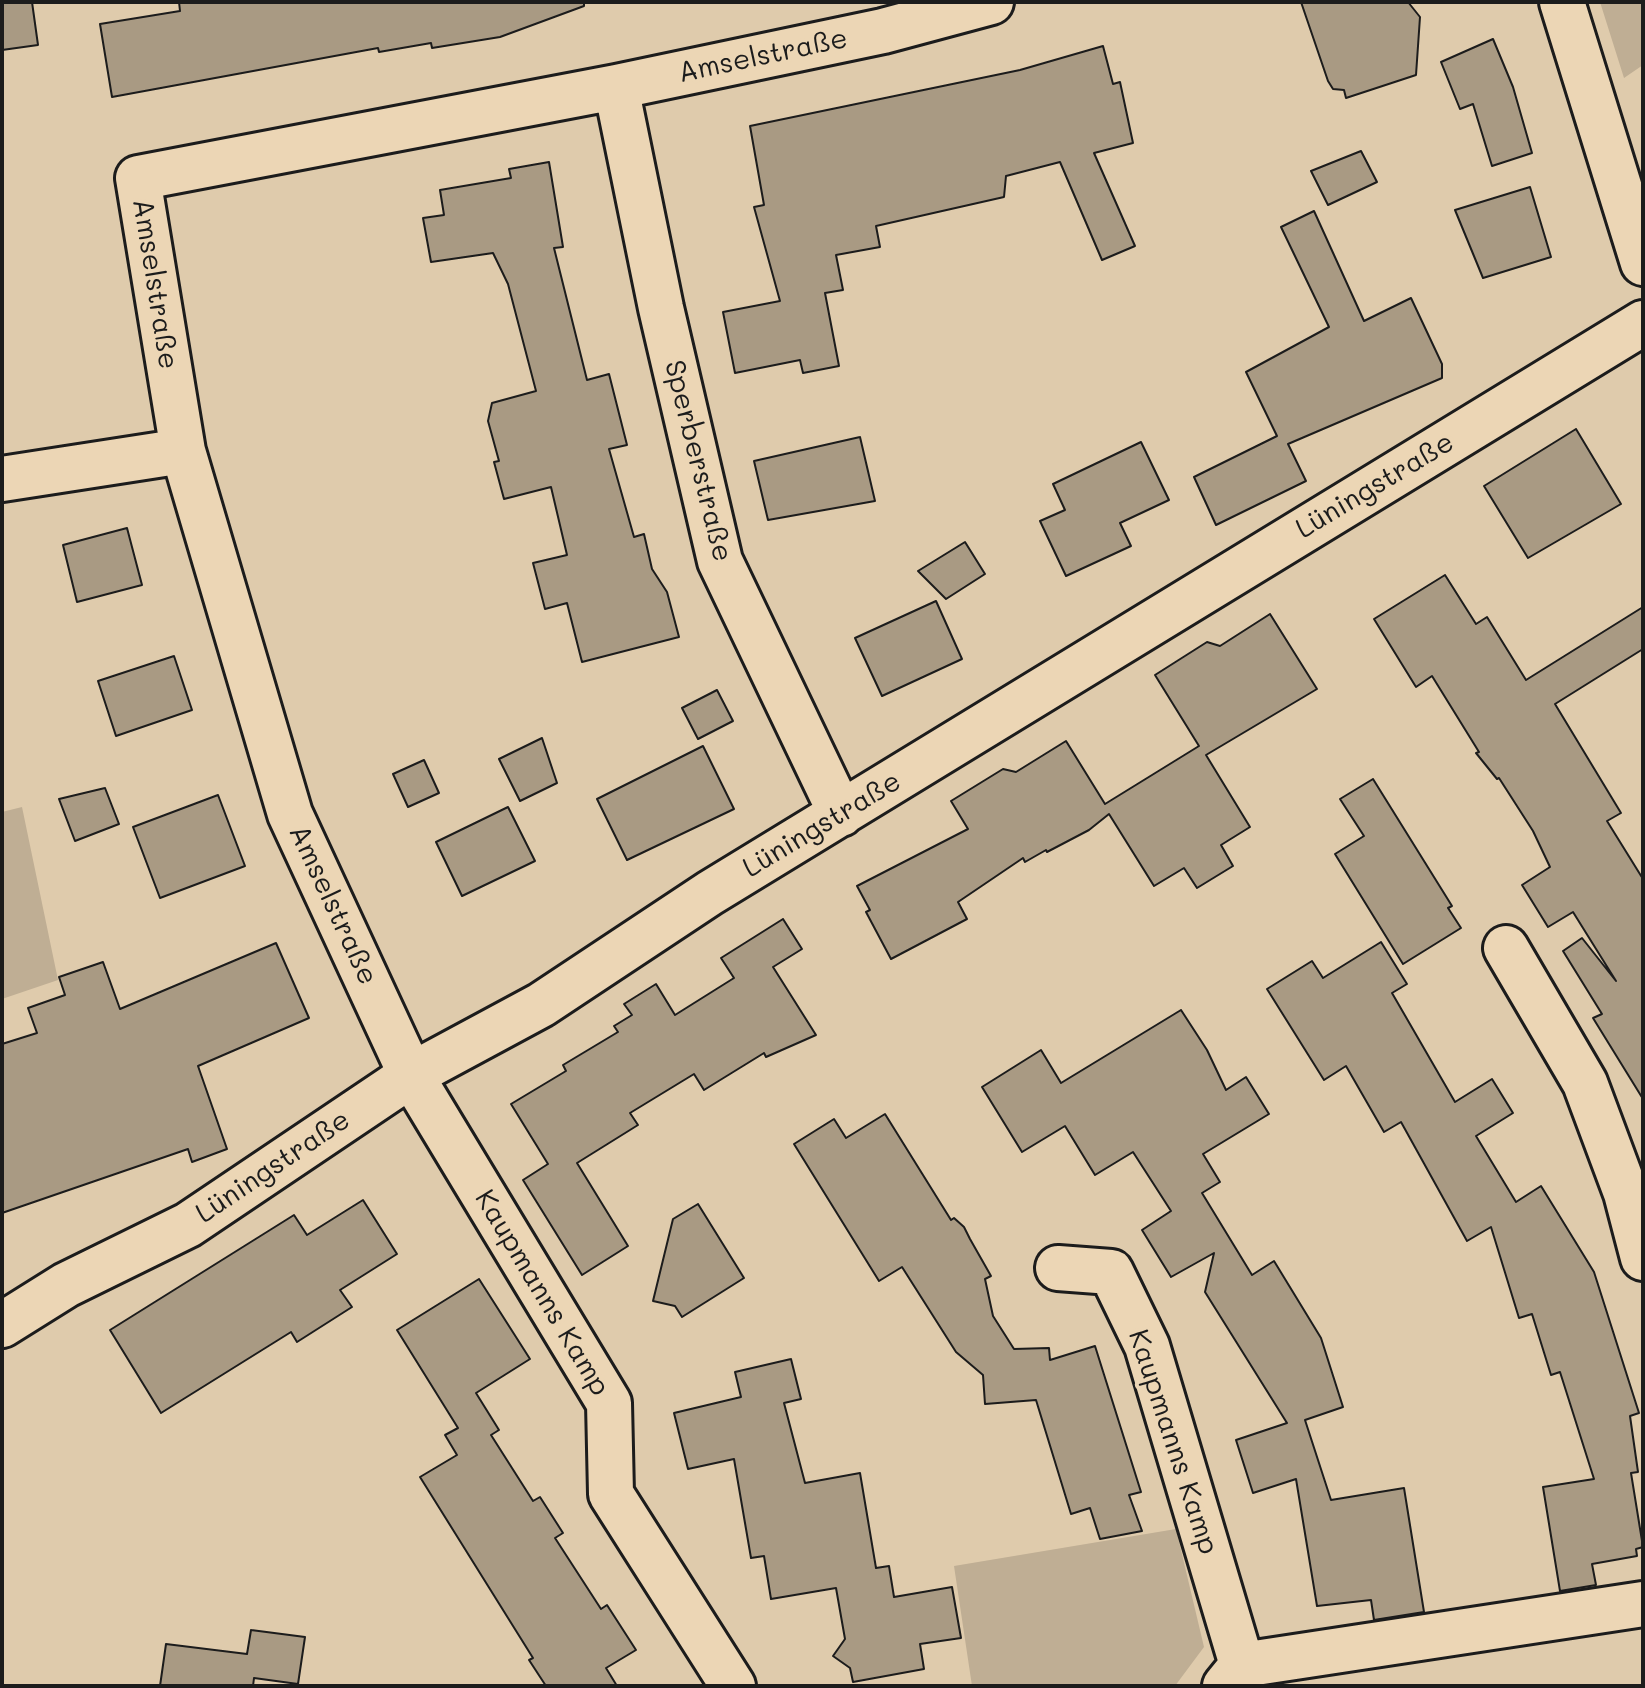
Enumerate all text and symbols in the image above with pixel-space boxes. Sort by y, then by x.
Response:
street label: Amselstraße [675,22,851,90]
street label: Amselstraße [125,196,185,372]
street label: Sperberstraße [657,357,739,565]
street label: Lüningstraße [1290,426,1460,546]
street label: Lüningstraße [737,765,907,885]
street label: Amselstraße [281,820,385,990]
street label: Lüningstraße [190,1103,356,1231]
street label: Kaupmanns Kamp [467,1184,617,1402]
street label: Kaupmanns Kamp [1121,1325,1225,1559]

